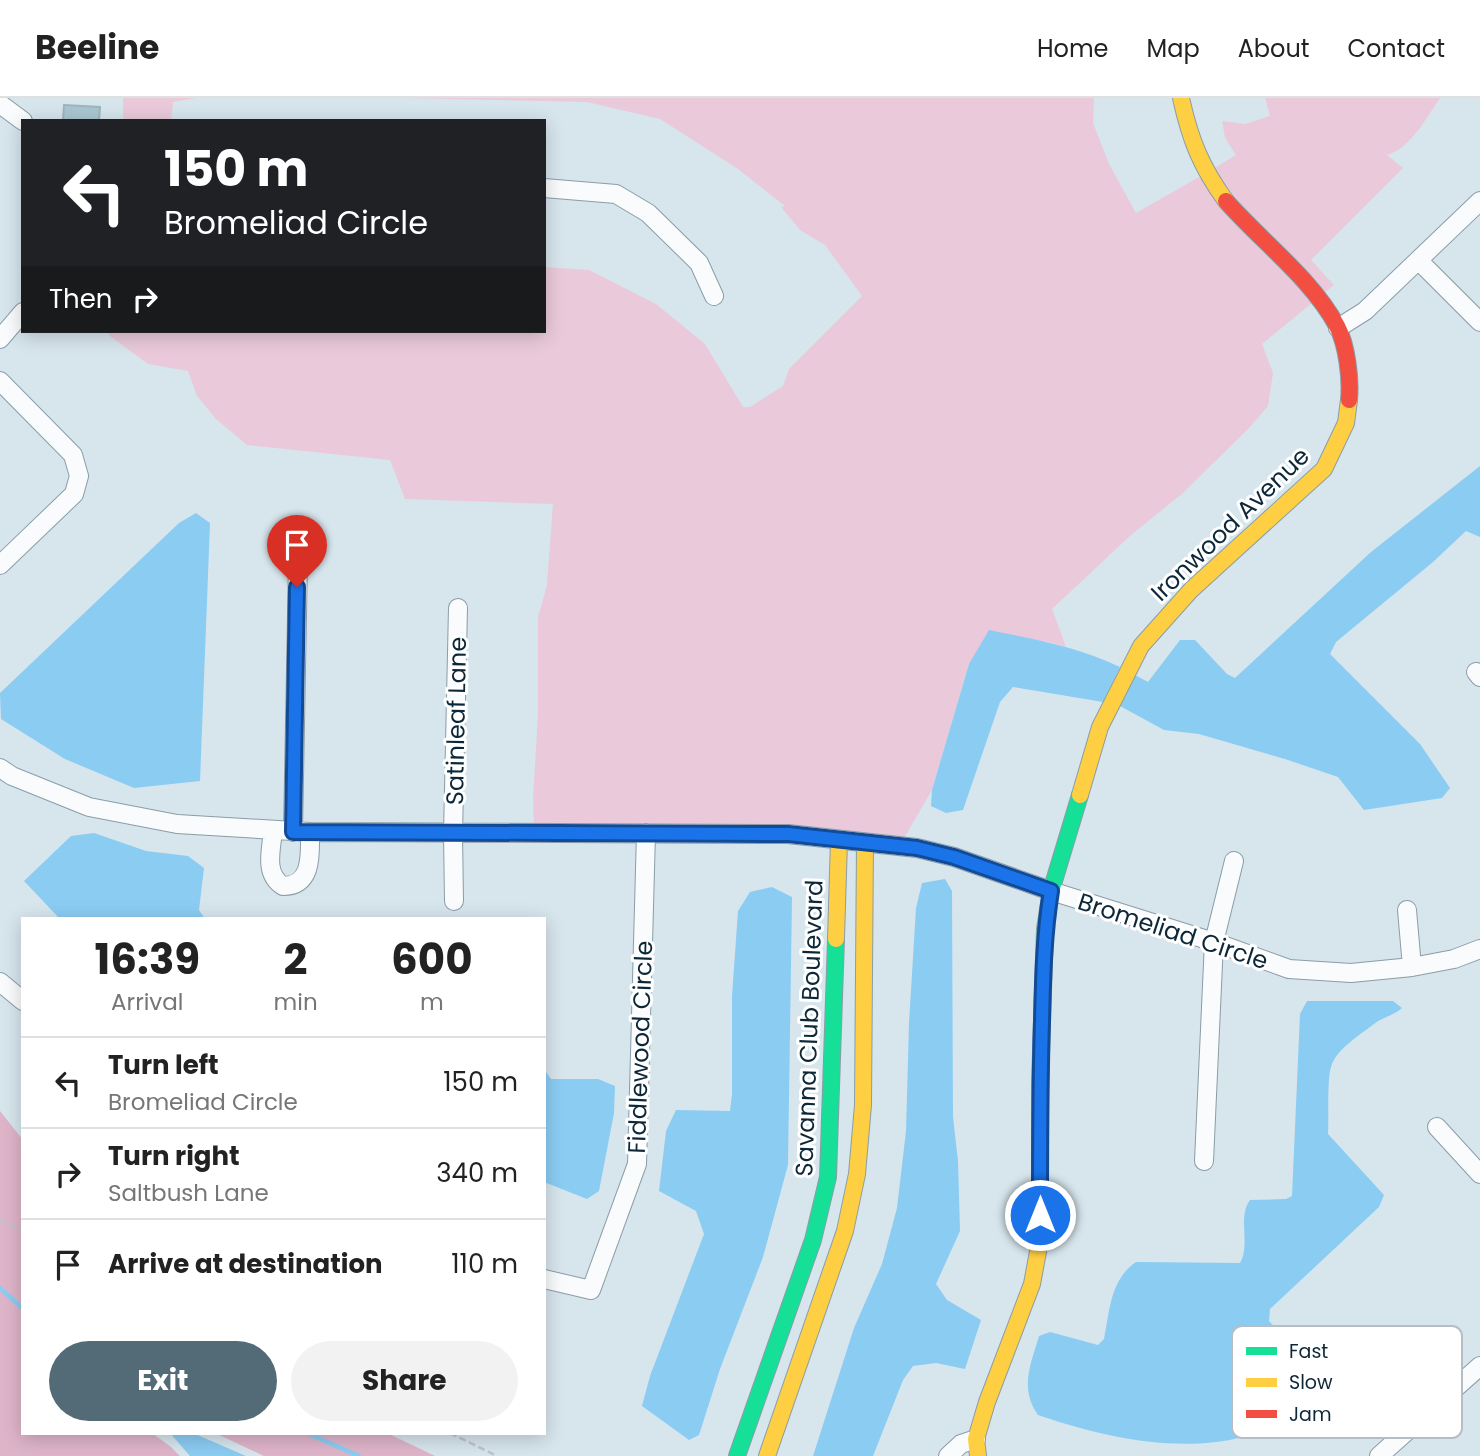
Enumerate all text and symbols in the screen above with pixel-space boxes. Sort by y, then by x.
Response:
text: Beeline [35,24,159,71]
text: Home [1037,32,1109,65]
text: Map [1147,32,1200,65]
text: About [1238,32,1309,65]
text: Contact [1347,32,1445,65]
text: 150 m [164,135,309,203]
icon: left [49,147,140,238]
text: Bromeliad Circle [164,200,428,245]
icon: right [126,280,164,318]
text: Then [49,281,112,317]
street label: Ironwood Avenue [1143,440,1317,608]
pin [267,515,327,587]
icon: arrive [278,526,316,564]
street label: Satinleaf Lane [438,636,474,806]
street label: Savanna Club Boulevard [787,879,831,1177]
street label: Bromeliad Circle [1074,885,1272,977]
text: 16:39 [94,930,200,989]
text: 2 [284,930,308,989]
text: 600 [391,930,473,989]
street label: Fiddlewood Circle [620,940,660,1154]
text: Arrival [111,986,183,1018]
text: min [274,986,318,1018]
text: m [420,986,444,1018]
text: Turn left [108,1047,219,1083]
icon: left [49,1064,87,1102]
text: 150 m [443,1064,518,1100]
text: Bromeliad Circle [108,1086,298,1118]
text: Turn right [108,1138,240,1174]
icon: right [49,1155,87,1193]
text: 340 m [436,1155,518,1191]
text: Saltbush Lane [108,1177,269,1209]
position arrow [1003,1178,1077,1252]
icon: arrive [49,1246,87,1284]
text: Arrive at destination [108,1246,383,1282]
text: 110 m [451,1246,518,1282]
legend [1232,1326,1462,1438]
text: Fast [1289,1338,1328,1365]
button: Exit [49,1341,277,1421]
button: Share [291,1341,518,1421]
text: Slow [1289,1369,1333,1396]
text: Jam [1289,1401,1331,1428]

